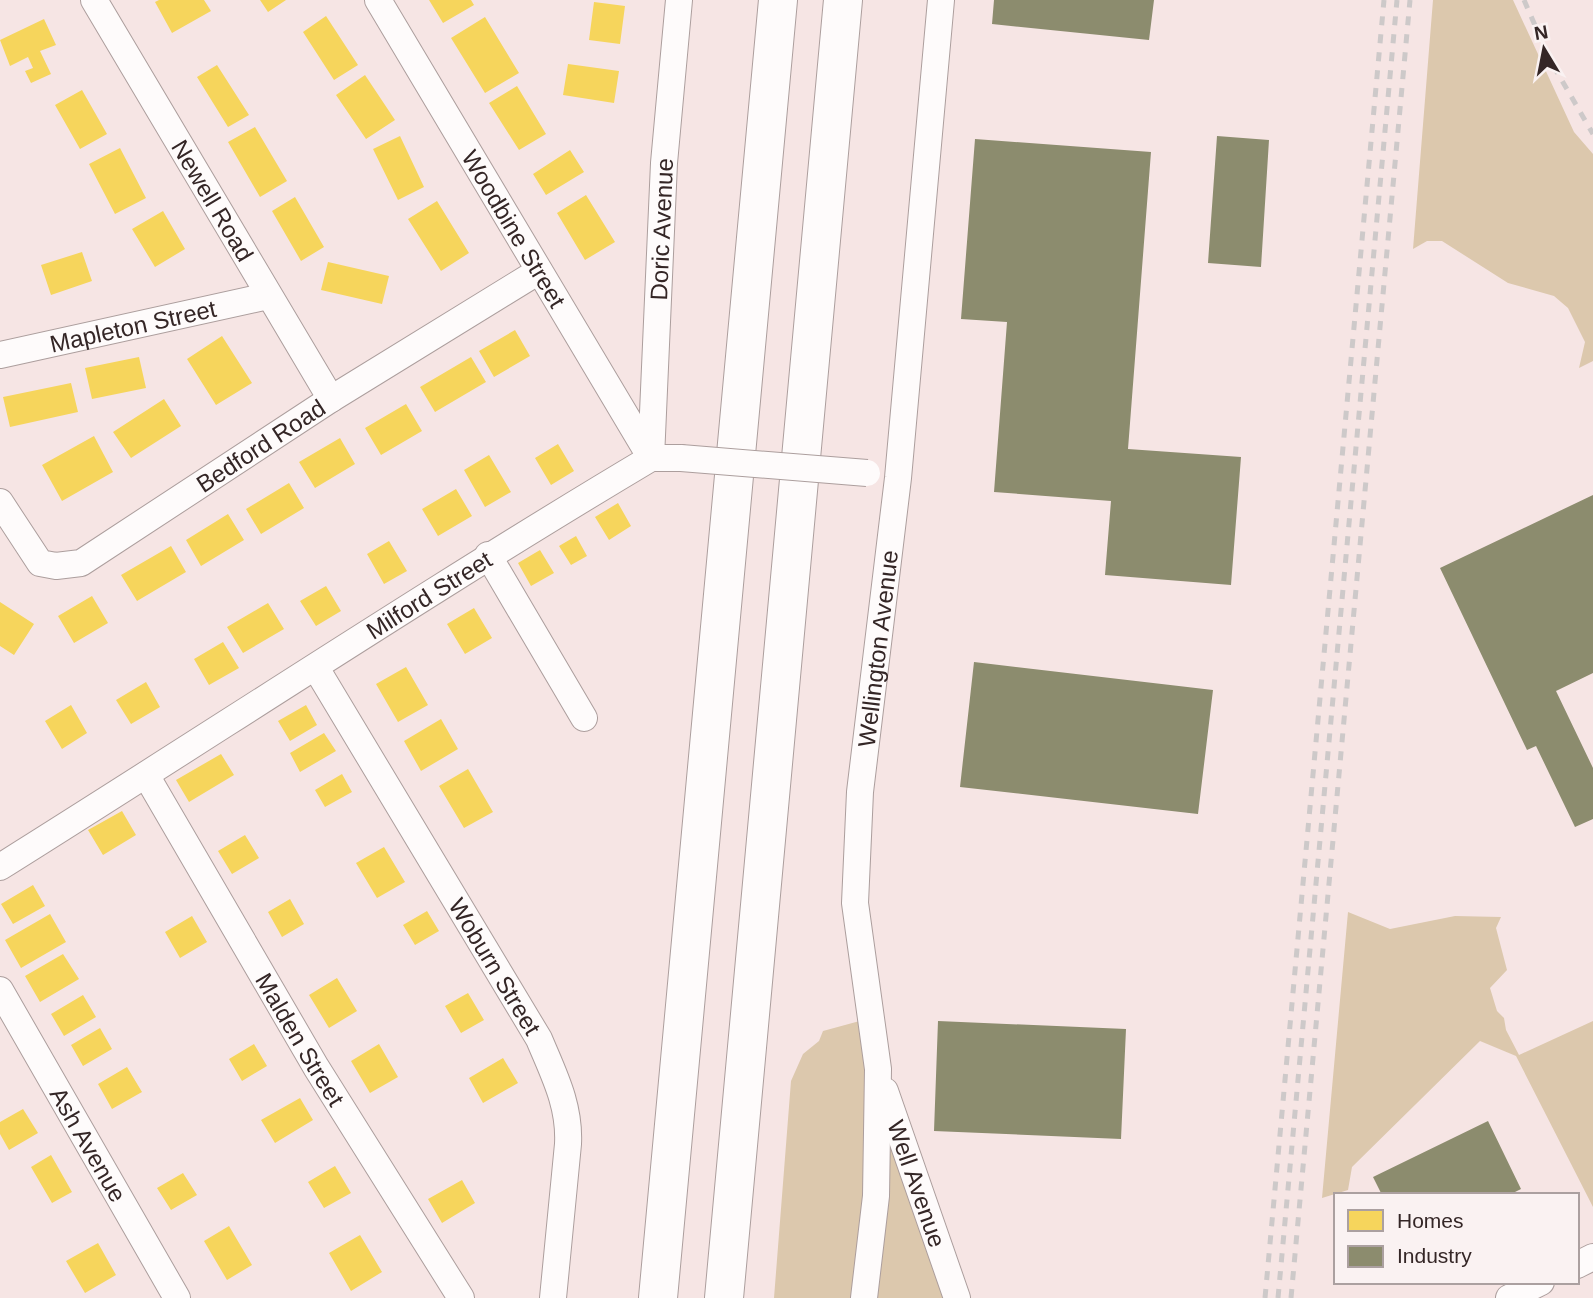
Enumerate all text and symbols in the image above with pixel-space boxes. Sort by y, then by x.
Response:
north arrow [1509,14,1579,84]
text: N [1533,21,1550,44]
street label: Newell Road [167,135,259,266]
street label: Woodbine Street [457,145,572,312]
street label: Doric Avenue [644,157,678,301]
street label: Mapleton Street [47,294,219,357]
street label: Bedford Road [191,393,330,497]
street label: Milford Street [361,545,497,644]
street label: Wellington Avenue [852,549,903,748]
street label: Woburn Street [444,893,547,1040]
street label: Malden Street [251,968,350,1111]
street label: Ash Avenue [45,1082,132,1206]
street label: Well Avenue [883,1116,952,1251]
legend [1334,1193,1579,1284]
text: Homes [1397,1209,1464,1232]
text: Industry [1397,1244,1472,1267]

